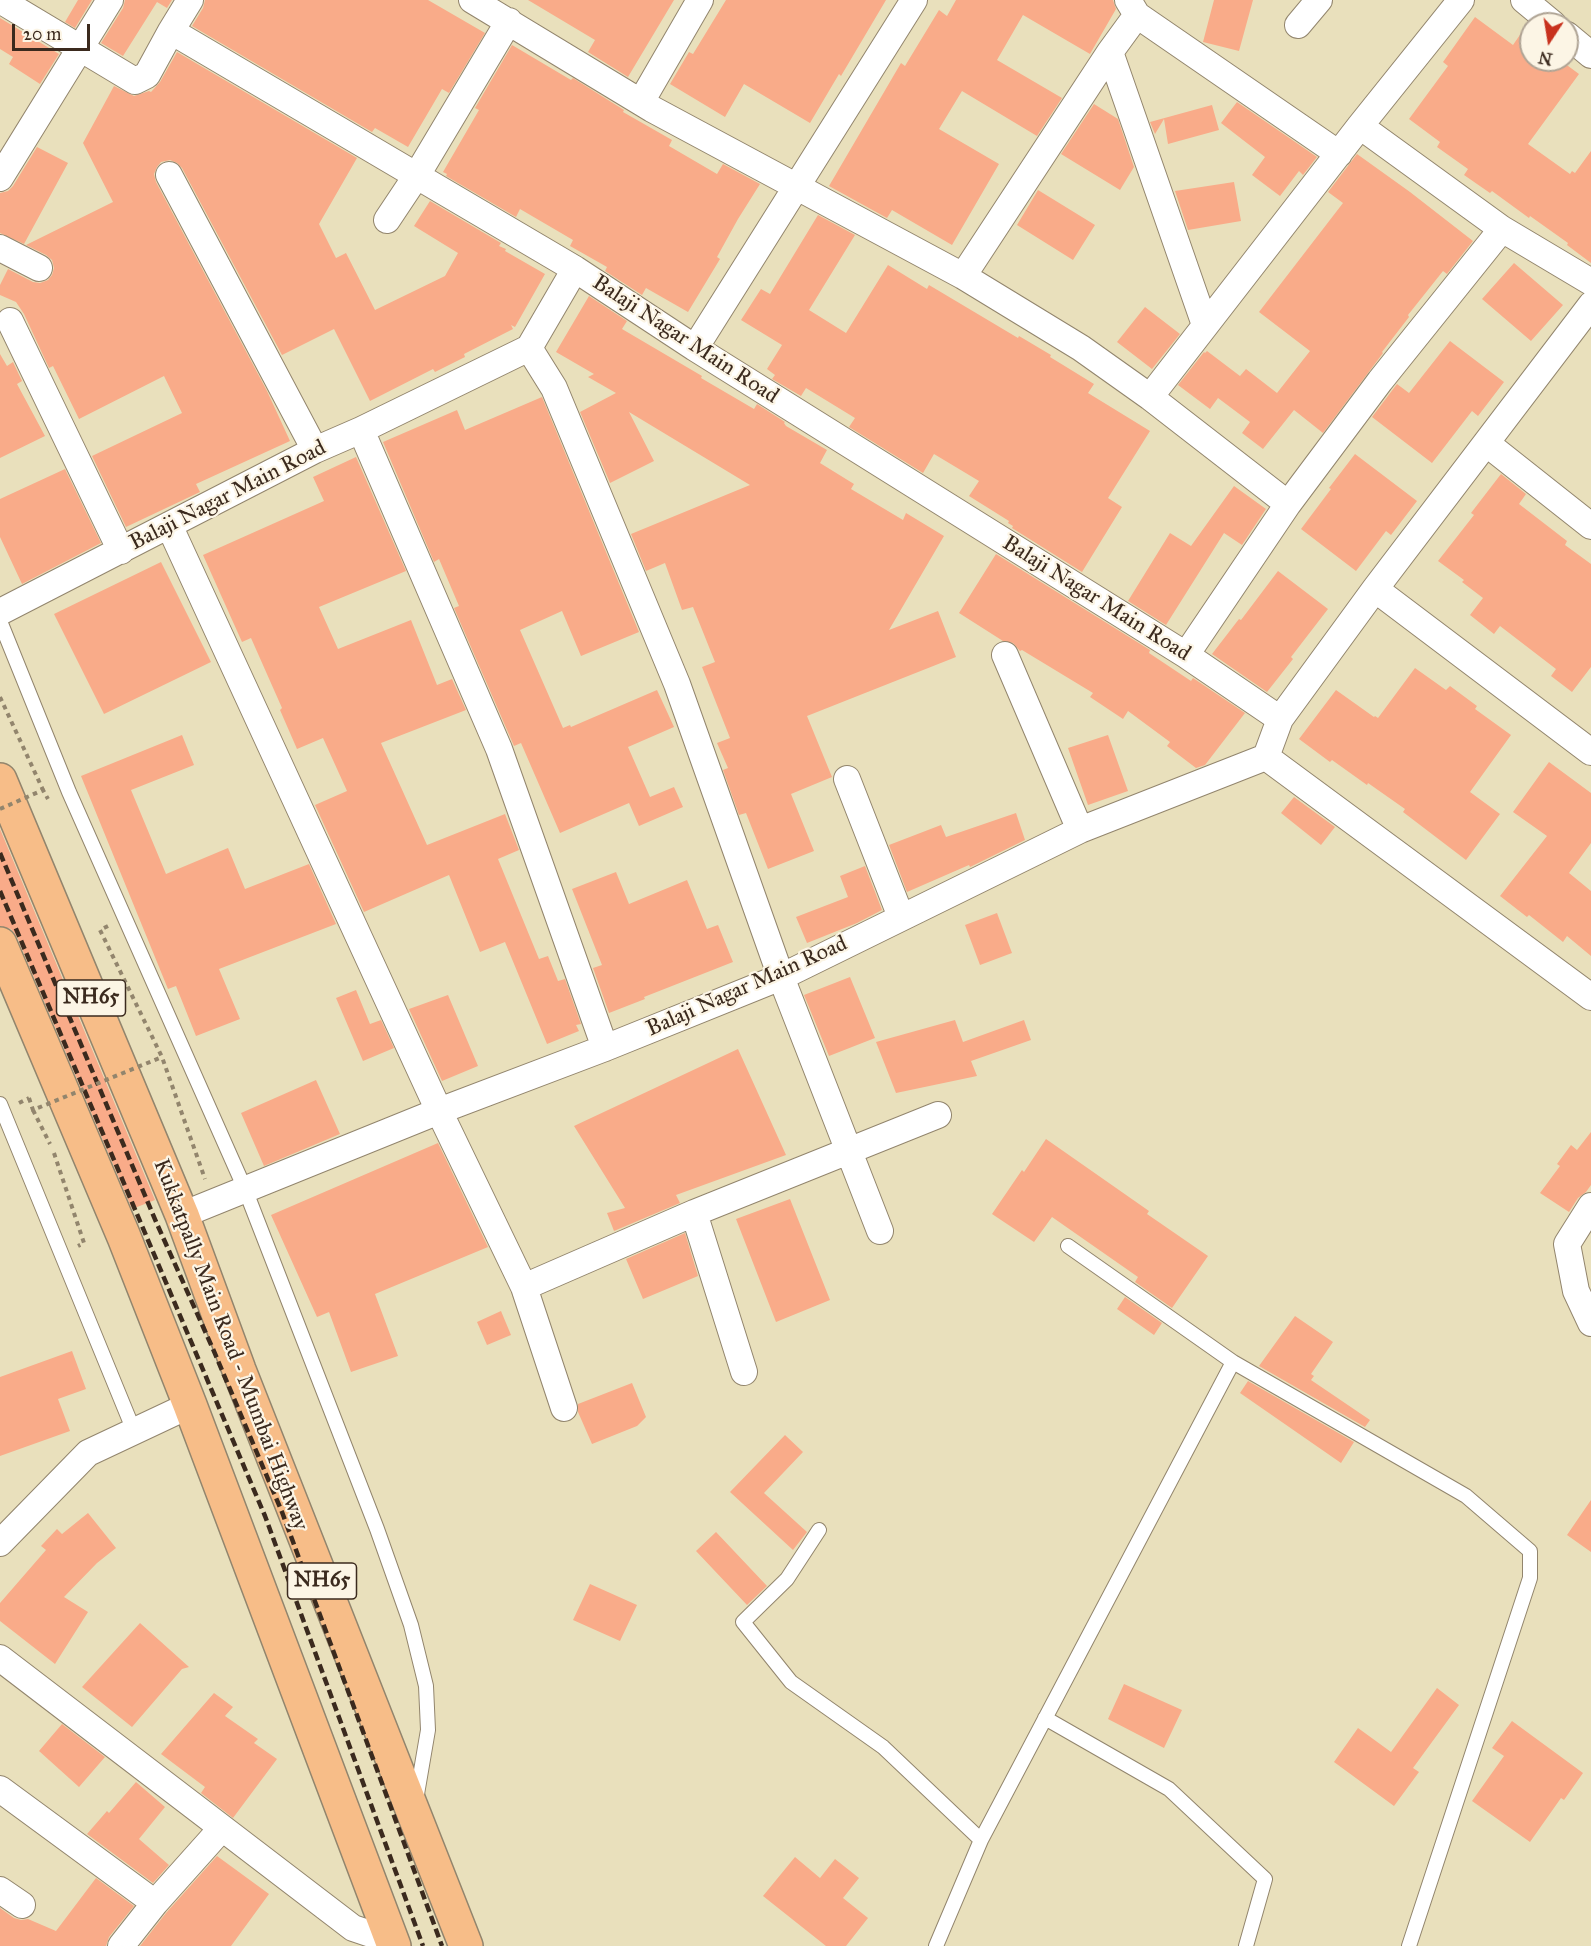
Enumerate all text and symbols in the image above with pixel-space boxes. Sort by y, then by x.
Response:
scale bar [15,12,93,50]
north arrow [1519,12,1579,72]
text: 20 m [23,23,61,45]
text: N [1537,47,1554,69]
street label: Balaji Nagar Main Road [587,270,783,410]
street label: Balaji Nagar Main Road [125,435,331,557]
street label: Balaji Nagar Main Road [997,530,1195,668]
street label: Balaji Nagar Main Road [643,931,851,1043]
road number: NH65 [56,980,125,1016]
street label: Kukkatpally Main Road - Mumbai Highway [147,1156,313,1534]
road number: NH65 [288,1563,356,1599]

